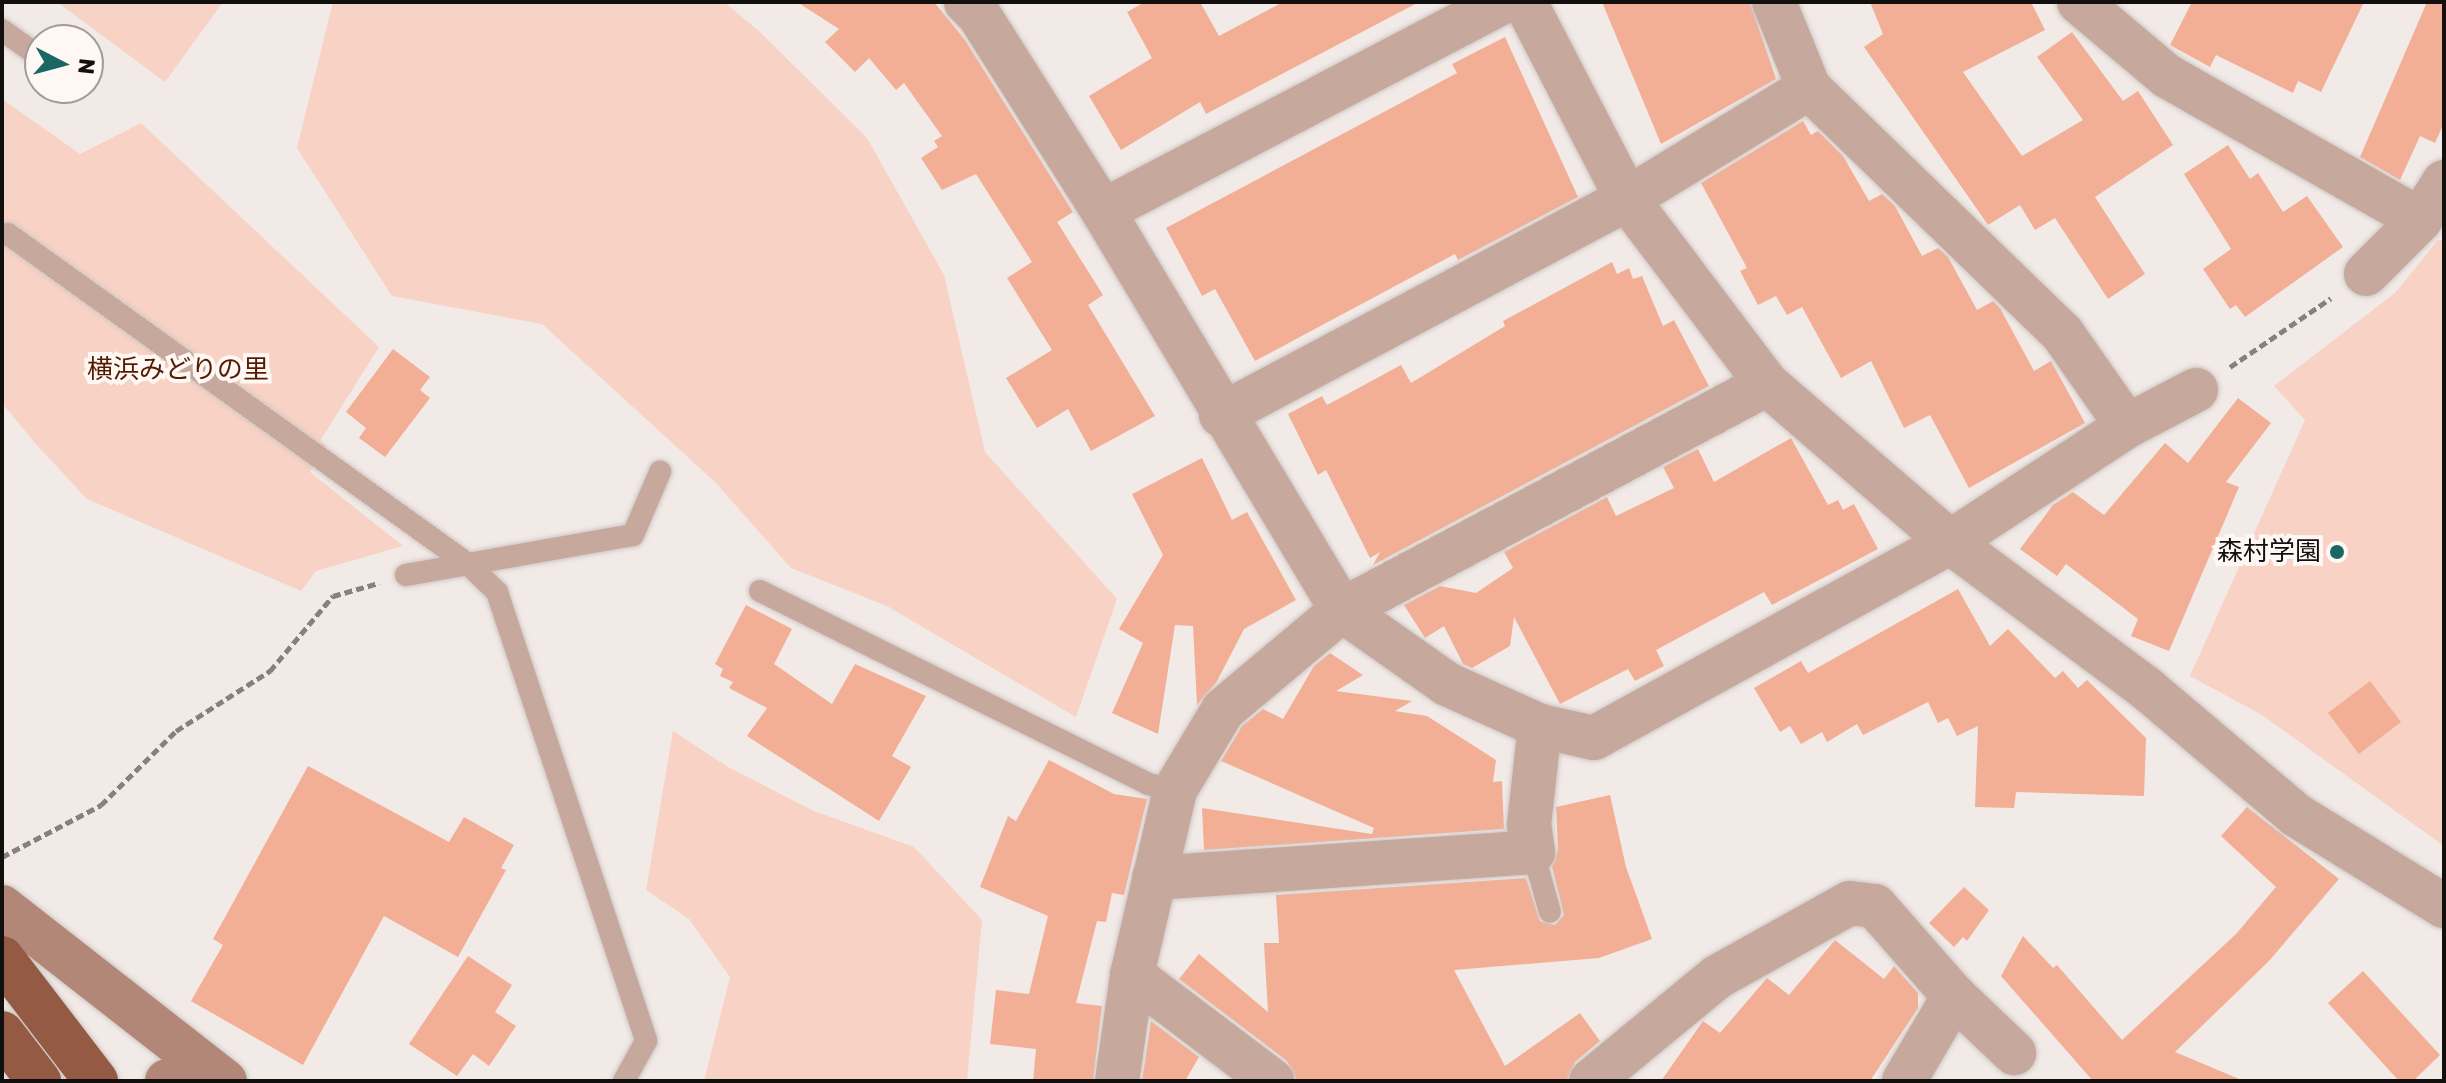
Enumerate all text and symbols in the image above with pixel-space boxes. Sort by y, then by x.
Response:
north arrow [24,24,104,104]
text: N [72,57,101,76]
park label: 横浜みどりの里 [87,354,269,386]
place label: 森村学園 [2217,536,2321,568]
marker: 森村学園 [2328,543,2346,561]

